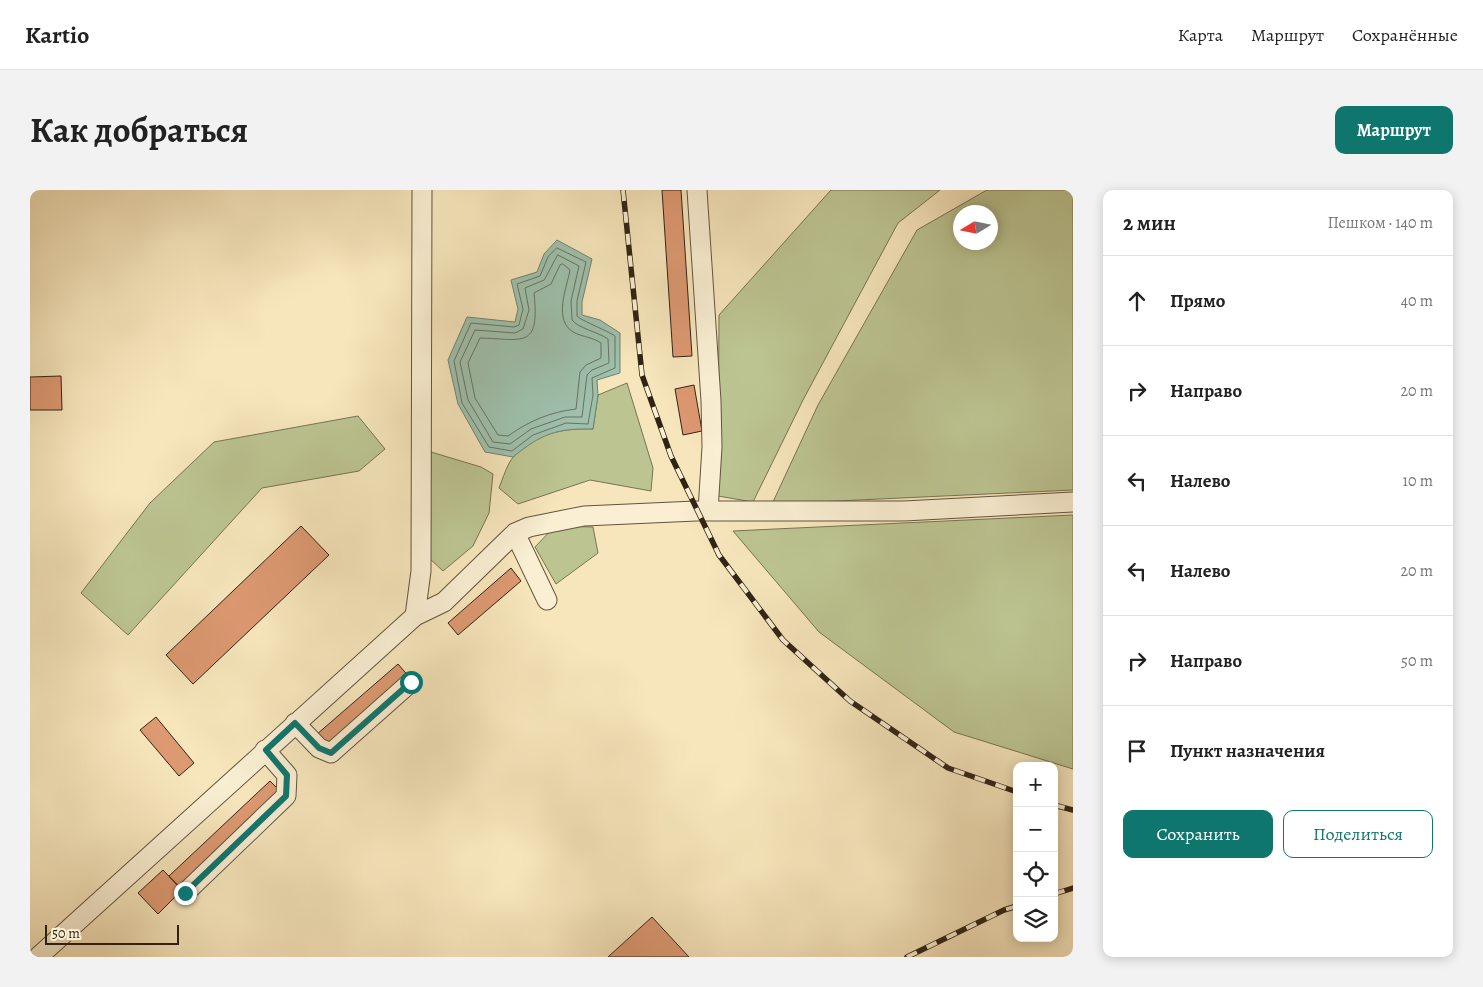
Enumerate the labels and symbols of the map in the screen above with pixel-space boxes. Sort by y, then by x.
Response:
north arrow [953,205,998,250]
route start [400,671,423,694]
route end [174,882,197,905]
scale bar [45,922,179,945]

